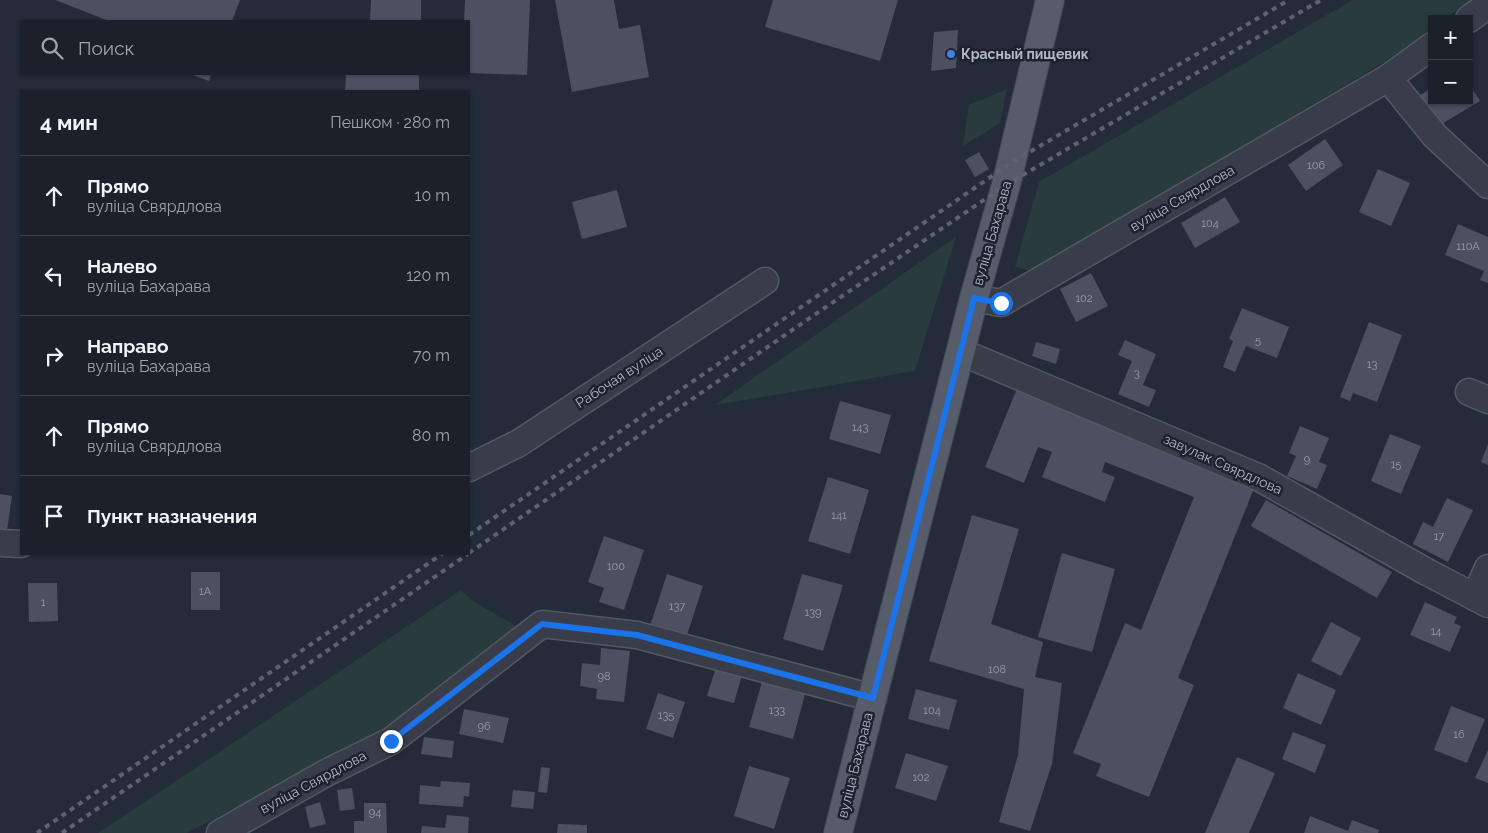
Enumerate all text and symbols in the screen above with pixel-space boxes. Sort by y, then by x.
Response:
map controls [1428,15,1473,105]
button: + [1428,15,1473,60]
search box [20,20,470,75]
icon: search [38,34,66,62]
text: Поиск [78,37,134,59]
place label: Красный пищевик [961,46,1089,62]
marker: Красный пищевик [945,48,957,60]
button: − [1428,60,1473,105]
text: 4 мин [40,110,98,135]
text: Пешком · 280 m [330,113,450,132]
house number: 106 [1307,159,1325,172]
street label: вуліца Свярдлова [1127,162,1237,234]
text: Прямо [87,175,149,197]
street label: вуліца Бахарава [969,179,1015,287]
icon: ahead [40,182,68,210]
text: 10 m [415,186,450,205]
text: вуліца Свярдлова [87,197,222,216]
house number: 104 [1201,217,1219,230]
house number: 110А [1456,240,1480,253]
text: Налево [87,255,157,277]
icon: left [40,262,68,290]
text: 120 m [406,266,450,285]
text: вуліца Бахарава [87,277,211,296]
route start [990,292,1013,315]
house number: 102 [1075,292,1093,305]
house number: 5 [1255,334,1261,347]
text: Направо [87,335,168,357]
icon: right [40,342,68,370]
street label: Рабочая вуліца [572,343,666,411]
text: 70 m [413,346,450,365]
text: вуліца Бахарава [87,357,211,376]
house number: 13 [1367,358,1377,371]
house number: 3 [1134,367,1140,380]
text: Прямо [87,415,149,437]
house number: 143 [852,421,868,434]
icon: ahead [40,422,68,450]
text: 80 m [412,426,450,445]
street label: завулак Свярдлова [1161,431,1285,497]
text: вуліца Свярдлова [87,437,222,456]
house number: 9 [1304,453,1310,466]
house number: 15 [1391,458,1401,471]
icon: arrive [40,502,68,530]
text: Пункт назначения [87,505,257,527]
house number: 141 [831,509,847,522]
house number: 17 [1434,530,1444,543]
house number: 100 [607,560,625,573]
house number: 1А [199,585,212,598]
house number: 1 [41,596,46,609]
house number: 137 [669,600,685,613]
house number: 139 [804,606,822,619]
house number: 14 [1431,625,1441,638]
house number: 108 [988,663,1006,676]
house number: 98 [598,670,610,683]
house number: 133 [769,704,785,717]
house number: 104 [923,704,941,717]
house number: 135 [658,709,674,722]
street label: вуліца Бахарава [834,711,876,819]
house number: 96 [477,720,491,733]
house number: 16 [1453,728,1465,741]
route end [380,730,403,753]
street label: вуліца Свярдлова [257,747,369,817]
house number: 102 [912,771,930,784]
house number: 94 [369,806,381,819]

